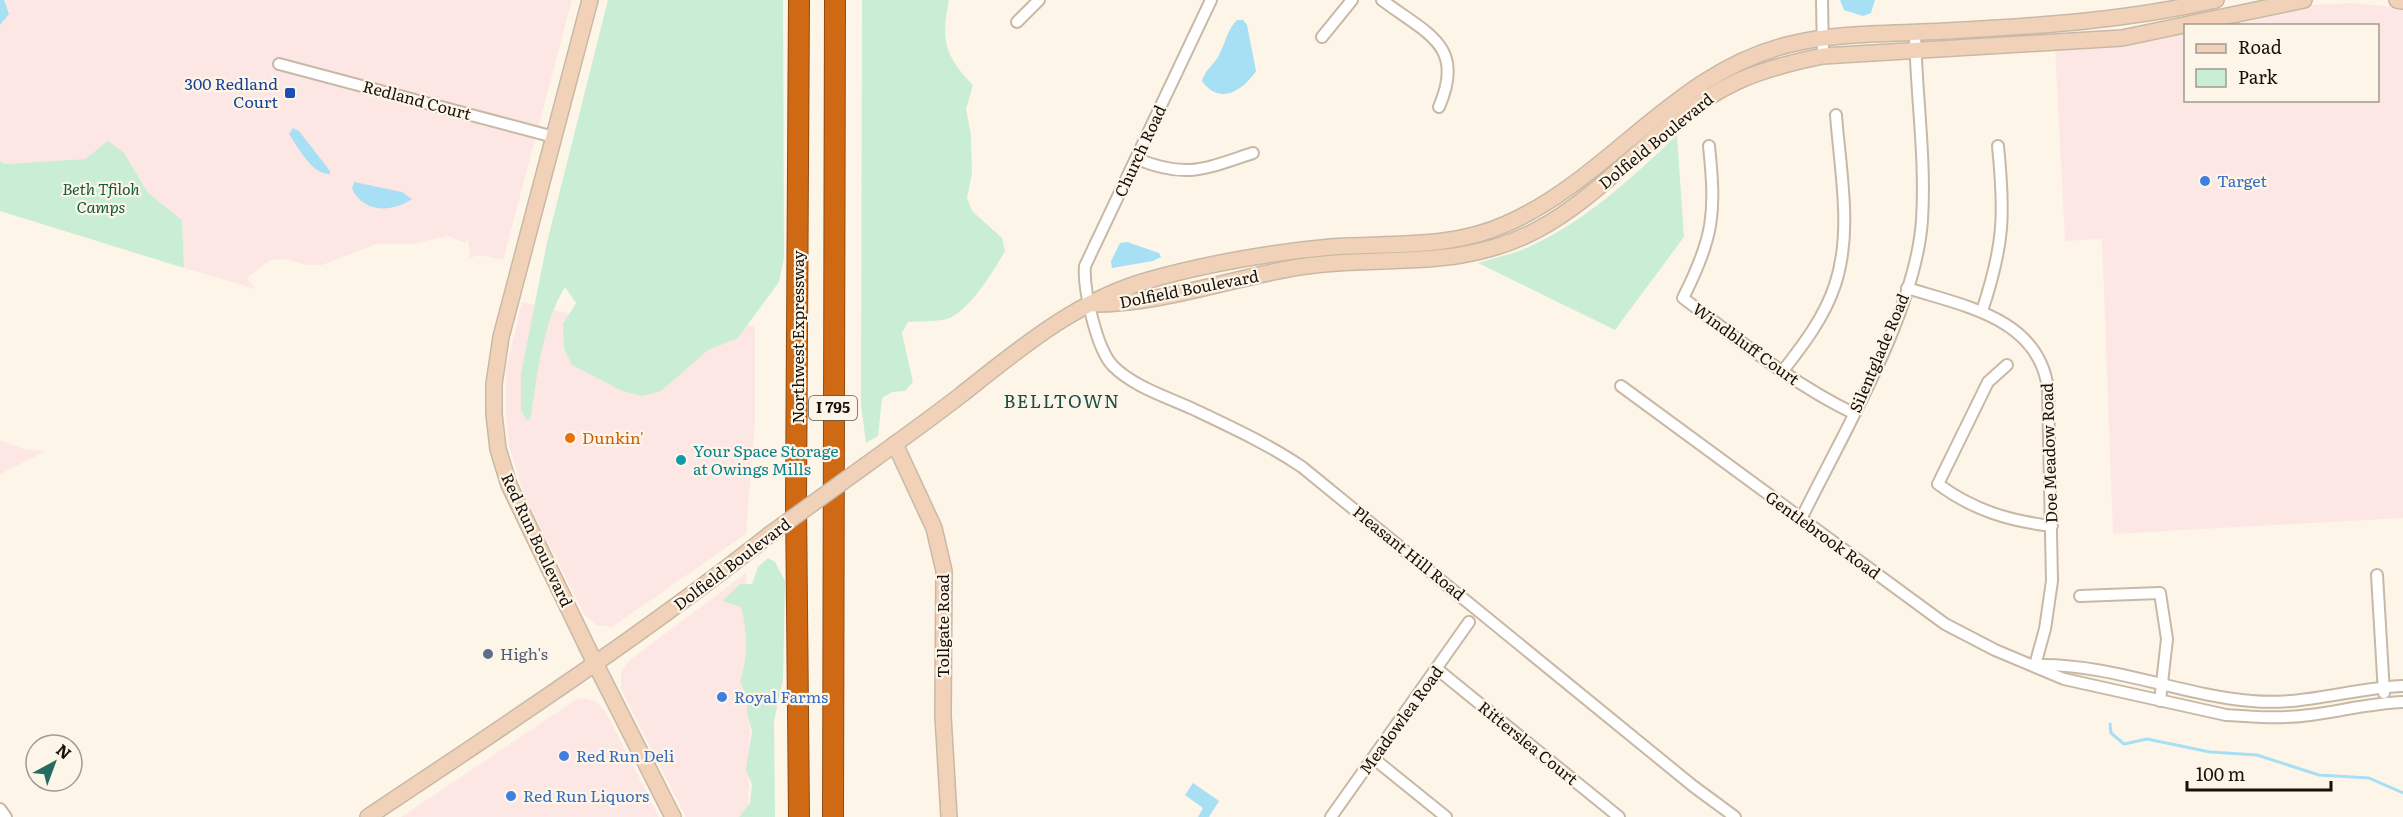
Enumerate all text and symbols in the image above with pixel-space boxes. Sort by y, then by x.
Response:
legend [2184,24,2379,102]
text: Road [2238,33,2282,60]
text: Park [2238,63,2279,90]
place label: 300 Redland Court [184,71,279,113]
street label: Redland Court [360,73,475,125]
marker: 300 Redland Court [283,86,297,100]
street label: Dolfield Boulevard [1593,86,1718,194]
street label: Church Road [1107,100,1171,201]
place label: Target [2217,168,2267,192]
marker: Target [2198,174,2212,188]
park label: Beth Tfiloh Camps [62,176,140,218]
street label: Northwest Expressway [785,249,809,424]
street label: Dolfield Boulevard [1117,263,1261,313]
street label: Silentglade Road [1842,289,1914,416]
street label: Windbluff Court [1688,296,1805,390]
street label: Doe Meadow Road [2034,382,2062,524]
district label: BELLTOWN [1003,387,1121,414]
road number: I 795 [809,396,857,420]
place label: Dunkin' [582,425,644,449]
marker: Dunkin' [563,431,577,445]
place label: Your Space Storage at Owings Mills [693,438,839,480]
marker: Your Space Storage at Owings Mills [674,453,688,467]
street label: Red Run Boulevard [496,469,580,611]
street label: Gentlebrook Road [1761,484,1886,584]
street label: Pleasant Hill Road [1348,499,1471,605]
street label: Dolfield Boulevard [668,511,795,615]
street label: Tollgate Road [930,574,954,678]
place label: High's [500,641,548,665]
marker: High's [481,647,495,661]
street label: Meadowlea Road [1353,660,1448,779]
place label: Royal Farms [734,684,828,708]
marker: Royal Farms [715,690,729,704]
street label: Ritterslea Court [1474,694,1584,790]
north arrow [24,733,84,793]
text: N [52,737,77,764]
place label: Red Run Deli [576,743,674,767]
marker: Red Run Deli [557,749,571,763]
scale bar [2187,754,2331,792]
text: 100 m [2196,760,2245,787]
place label: Red Run Liquors [523,783,649,807]
marker: Red Run Liquors [504,789,518,803]

